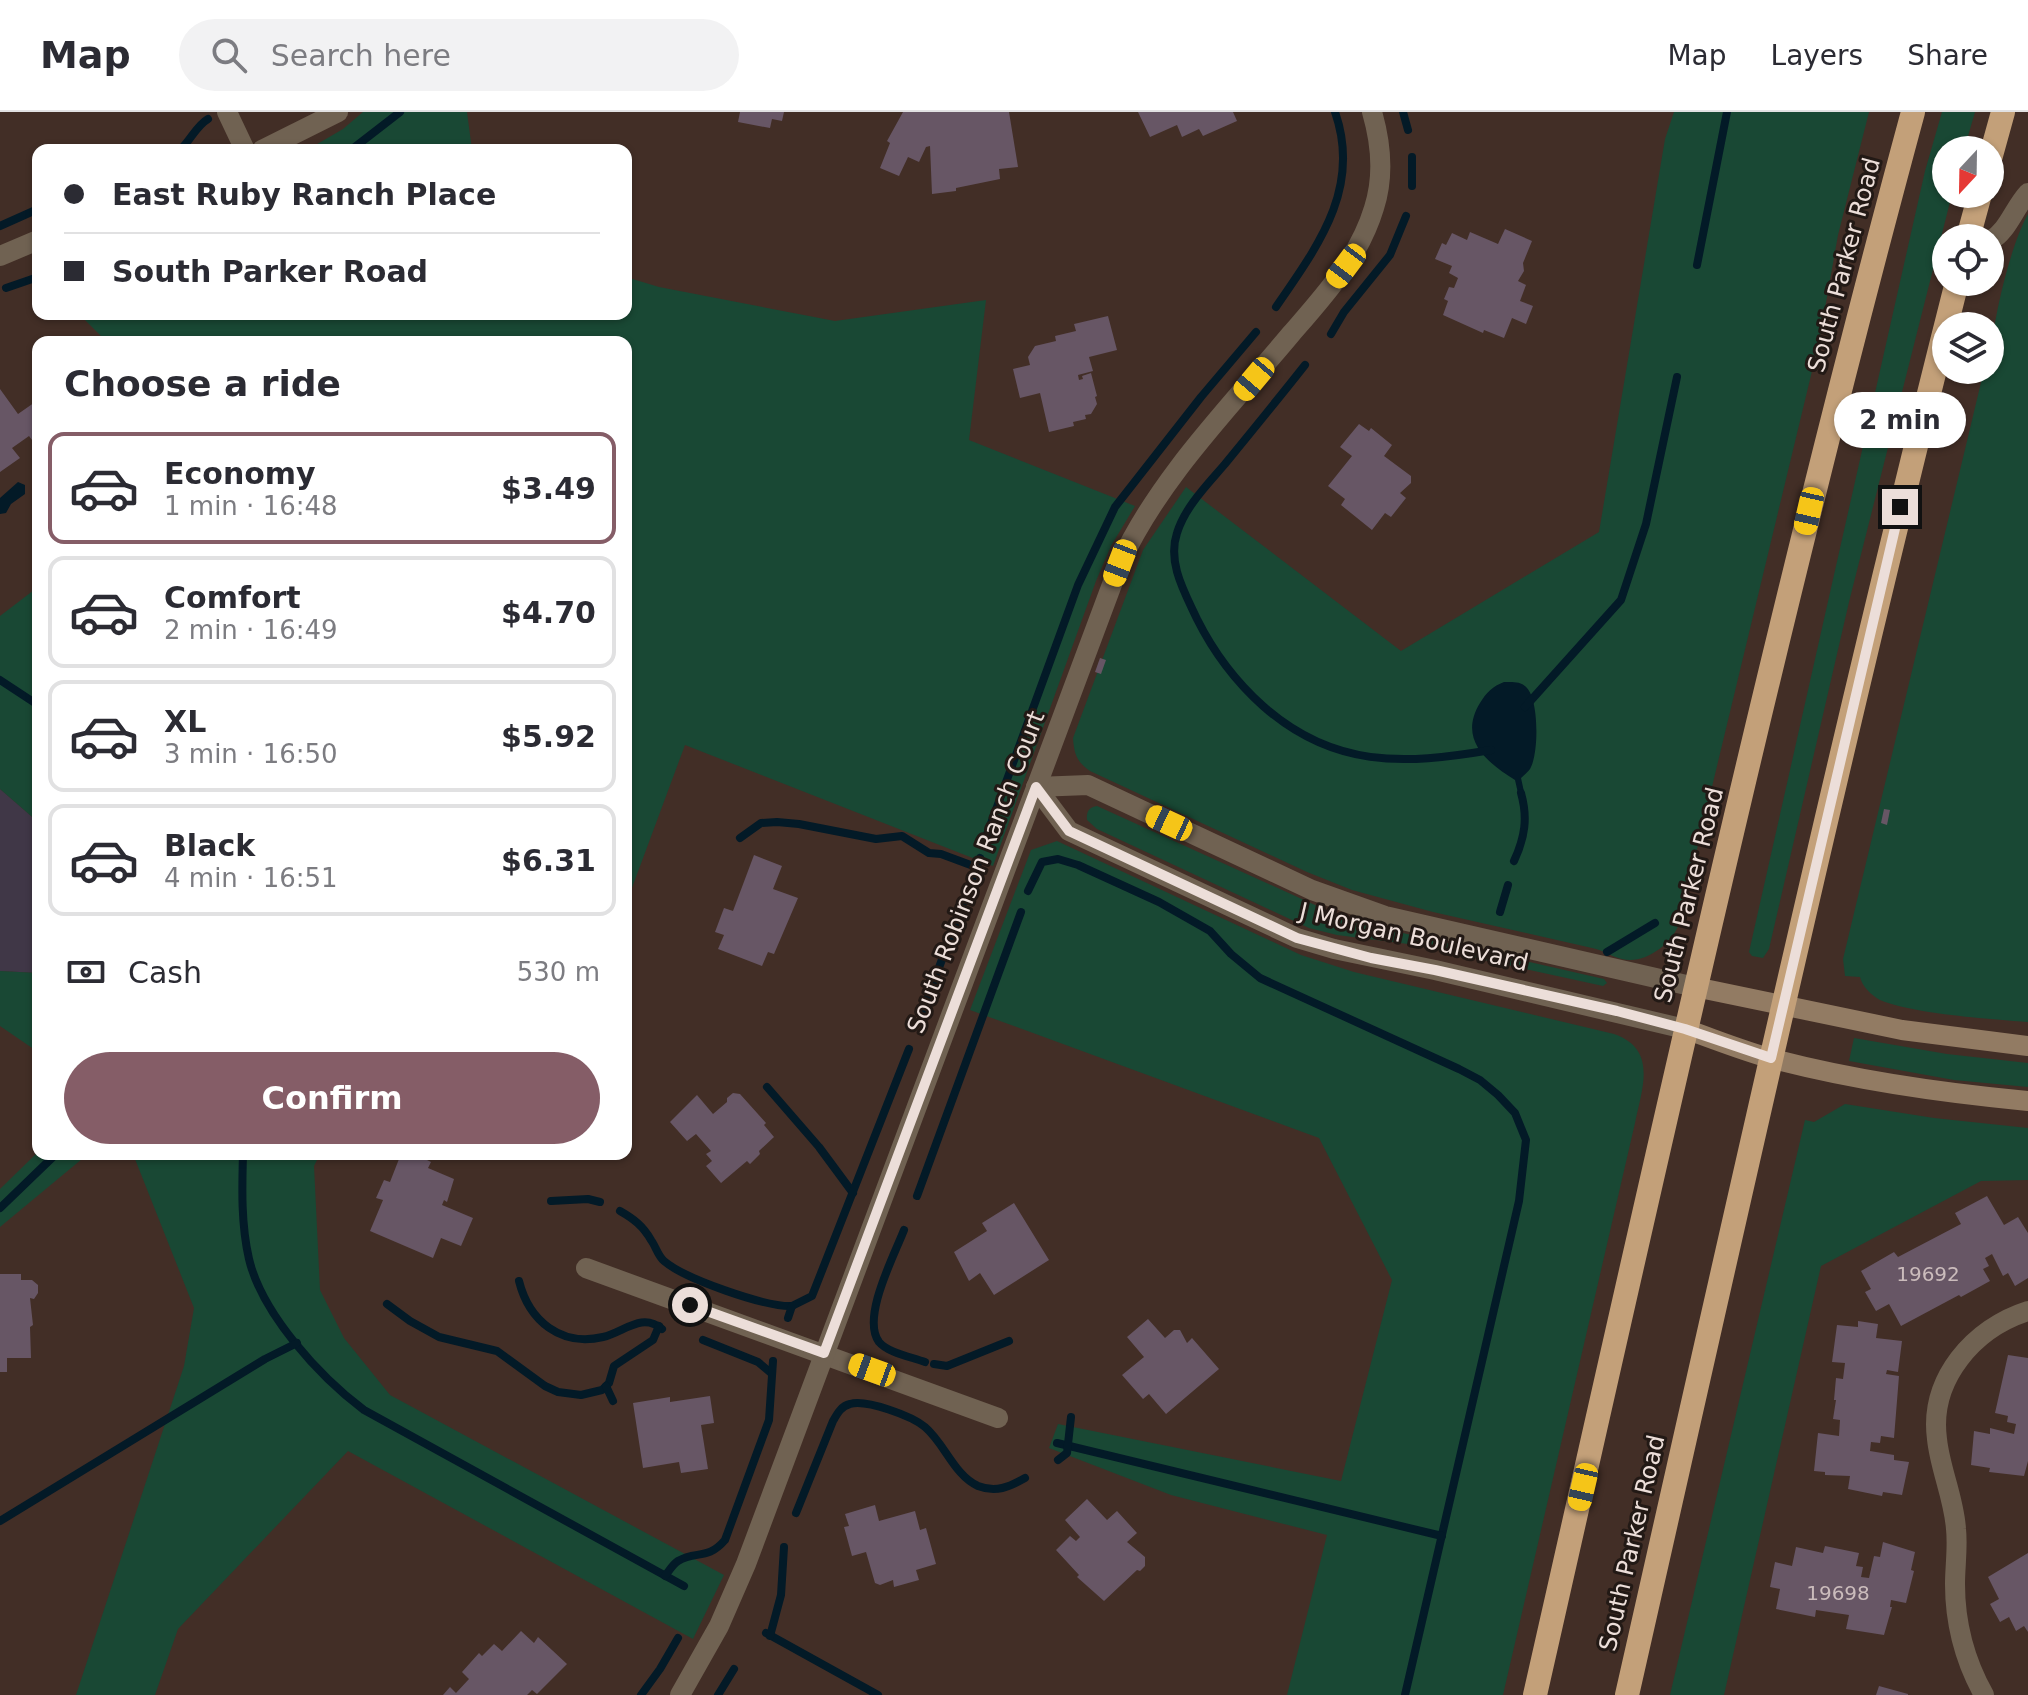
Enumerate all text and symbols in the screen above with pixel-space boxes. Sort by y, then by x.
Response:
search box [179,19,739,91]
text: Map [40,33,131,77]
icon: search [207,33,251,77]
text: Search here [271,38,451,73]
text: Map [1667,39,1727,72]
text: Layers [1771,39,1863,72]
text: Share [1907,39,1988,72]
north arrow [1932,136,2004,208]
map controls [1932,136,2004,384]
street label: South Parker Road [1802,155,1886,375]
text: East Ruby Ranch Place [112,177,496,212]
button: locate [1932,224,2004,296]
car [1322,240,1370,292]
text: South Parker Road [112,254,428,289]
button: layers [1932,312,2004,384]
car [1229,353,1279,405]
text: Choose a ride [64,363,341,404]
callout: 2 min [1834,391,1966,447]
text: 2 min [1859,405,1941,435]
icon: car [68,452,140,524]
text: Economy [164,456,316,491]
text: $3.49 [501,471,596,506]
car [1792,485,1826,537]
route end [1882,489,1918,525]
text: 1 min · 16:48 [164,491,338,521]
car [1100,536,1140,590]
icon: car [68,576,140,648]
text: Comfort [164,580,301,615]
text: $4.70 [501,595,596,630]
text: 2 min · 16:49 [164,615,338,645]
icon: car [68,700,140,772]
text: XL [164,704,206,739]
street label: South Robinson Ranch Court [901,707,1051,1037]
text: $5.92 [501,719,596,754]
text: 3 min · 16:50 [164,739,338,769]
street label: South Parker Road [1649,784,1729,1006]
car [1142,802,1196,844]
icon: car [68,824,140,896]
text: Black [164,828,255,863]
text: $6.31 [501,843,596,878]
text: 4 min · 16:51 [164,863,338,893]
street label: J Morgan Boulevard [1295,897,1531,977]
icon: cash [64,950,108,994]
text: Cash [128,955,202,990]
text: 530 m [517,957,600,987]
button: Confirm [64,1052,600,1144]
house number: 19692 [1896,1262,1960,1286]
route start [672,1287,708,1323]
car [845,1351,899,1389]
street label: South Parker Road [1594,1432,1670,1654]
car [1566,1461,1600,1513]
house number: 19698 [1806,1581,1870,1605]

